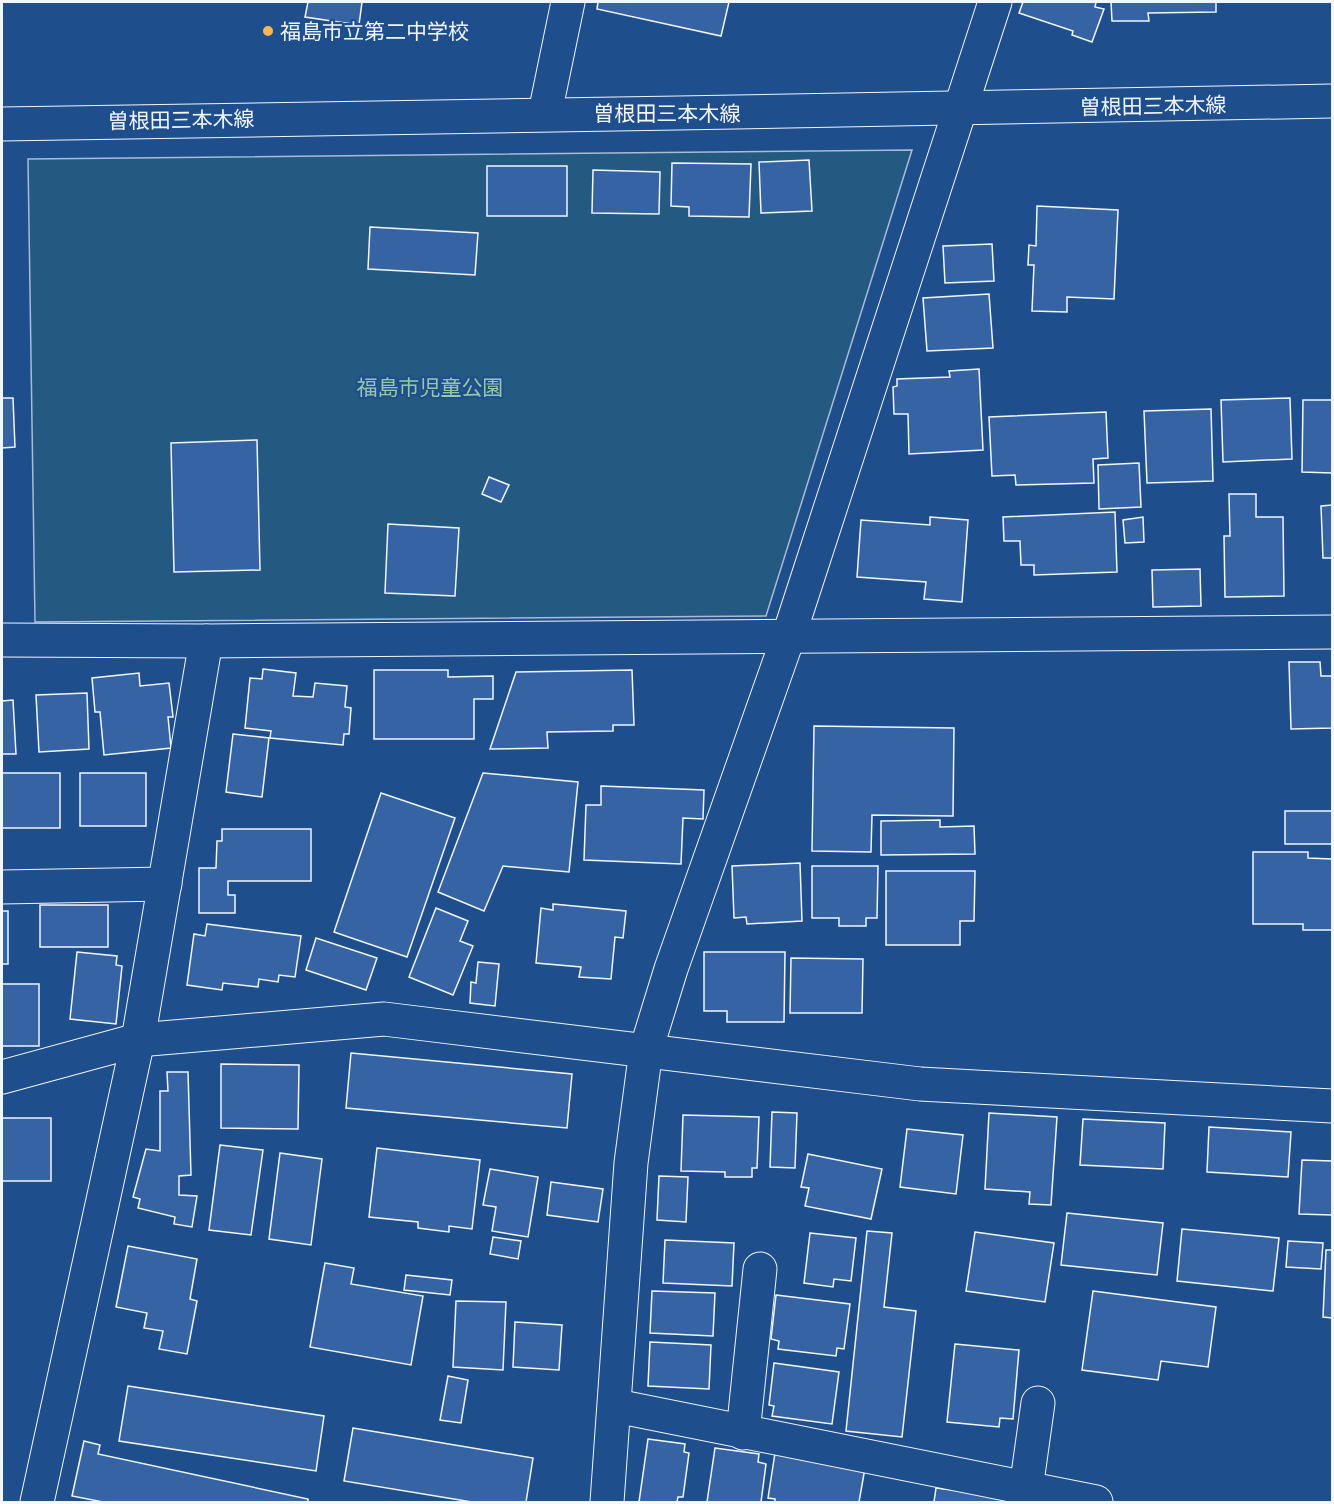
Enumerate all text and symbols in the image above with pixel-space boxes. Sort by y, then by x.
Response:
place label: 福島市立第二中学校 [280,20,469,43]
marker: 福島市立第二中学校 [261,24,275,38]
street label: 曽根田三本木線 [1079,93,1227,119]
street label: 曽根田三本木線 [594,102,741,125]
street label: 曽根田三本木線 [107,107,255,133]
park label: 福島市児童公園 [357,376,504,399]

